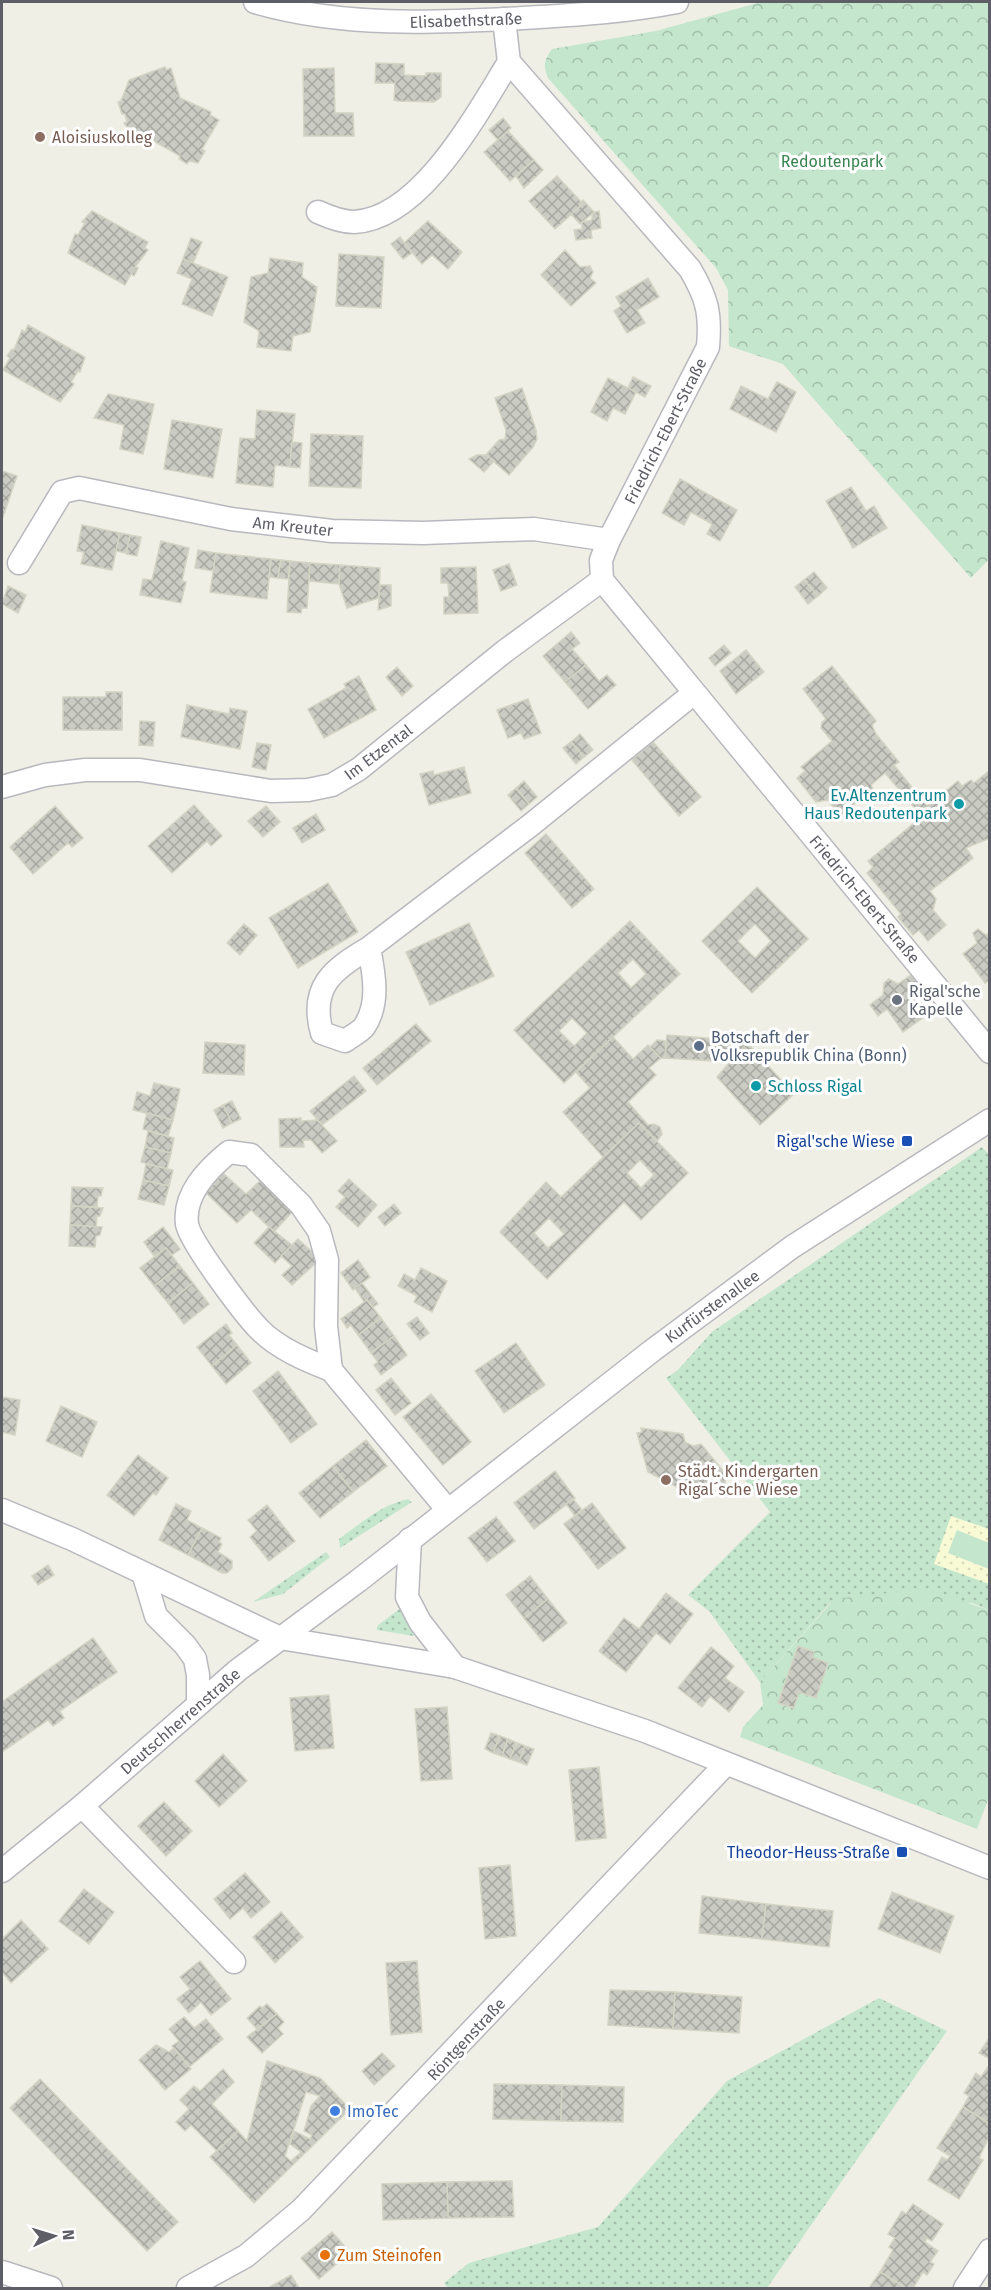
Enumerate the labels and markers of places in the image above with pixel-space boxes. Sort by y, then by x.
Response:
place label: Aloisiuskolleg [52,128,153,147]
marker: Aloisiuskolleg [33,130,47,144]
place label: Ev.Altenzentrum Haus Redoutenpark [804,786,948,823]
marker: Ev.Altenzentrum Haus Redoutenpark [952,797,966,811]
place label: Rigal'sche Kapelle [909,982,981,1019]
marker: Rigal'sche Kapelle [890,993,904,1007]
place label: Botschaft der Volksrepublik China (Bonn) [711,1028,907,1065]
marker: Botschaft der Volksrepublik China (Bonn) [692,1039,706,1053]
place label: Schloss Rigal [768,1077,862,1096]
marker: Schloss Rigal [749,1079,763,1093]
place label: Rigal'sche Wiese [776,1132,895,1151]
marker: Rigal'sche Wiese [900,1134,914,1148]
place label: Städt. Kindergarten Rigal´sche Wiese [678,1462,819,1499]
marker: Städt. Kindergarten Rigal´sche Wiese [659,1473,673,1487]
place label: Theodor-Heuss-Straße [727,1843,890,1862]
marker: Theodor-Heuss-Straße [895,1845,909,1859]
place label: ImoTec [347,2102,399,2121]
marker: ImoTec [328,2104,342,2118]
place label: Zum Steinofen [337,2246,442,2265]
marker: Zum Steinofen [318,2248,332,2262]

